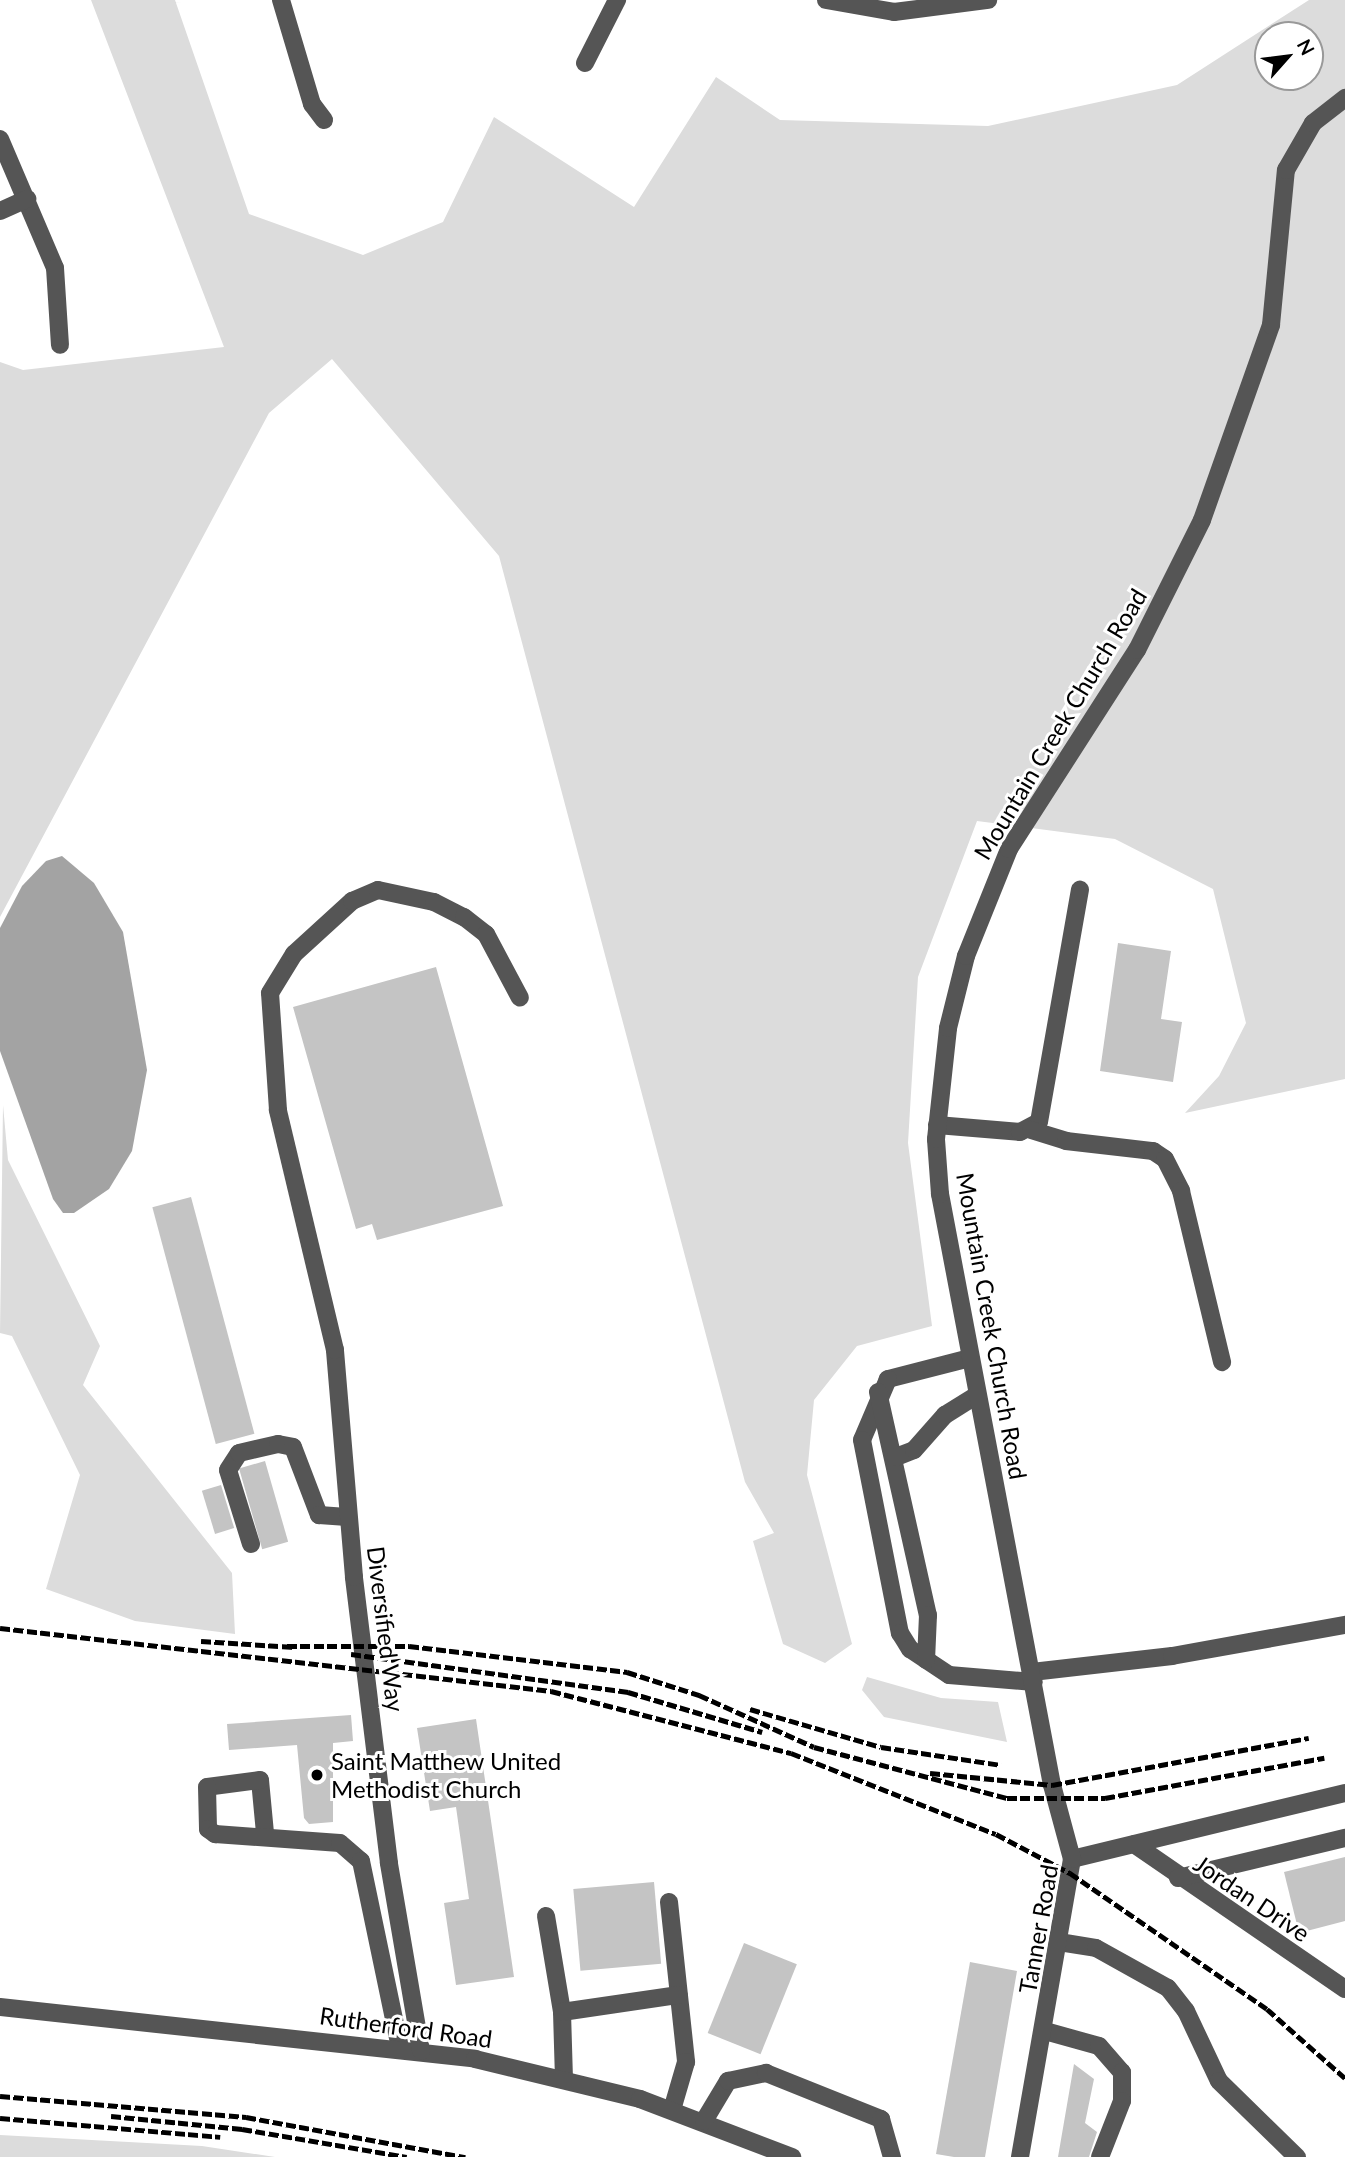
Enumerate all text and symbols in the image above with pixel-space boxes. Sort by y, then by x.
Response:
north arrow [1254,21,1324,91]
text: N [1293,35,1320,59]
street label: Mountain Creek Church Road [968,583,1152,865]
street label: Mountain Creek Church Road [951,1170,1033,1482]
street label: Diversified Way [362,1544,410,1714]
place label: Saint Matthew United Methodist Church [331,1747,562,1803]
marker: Saint Matthew United Methodist Church [309,1767,325,1783]
street label: Jordan Drive [1189,1849,1315,1947]
street label: Tanner Road [1012,1862,1064,1996]
street label: Rutherford Road [318,2001,494,2053]

